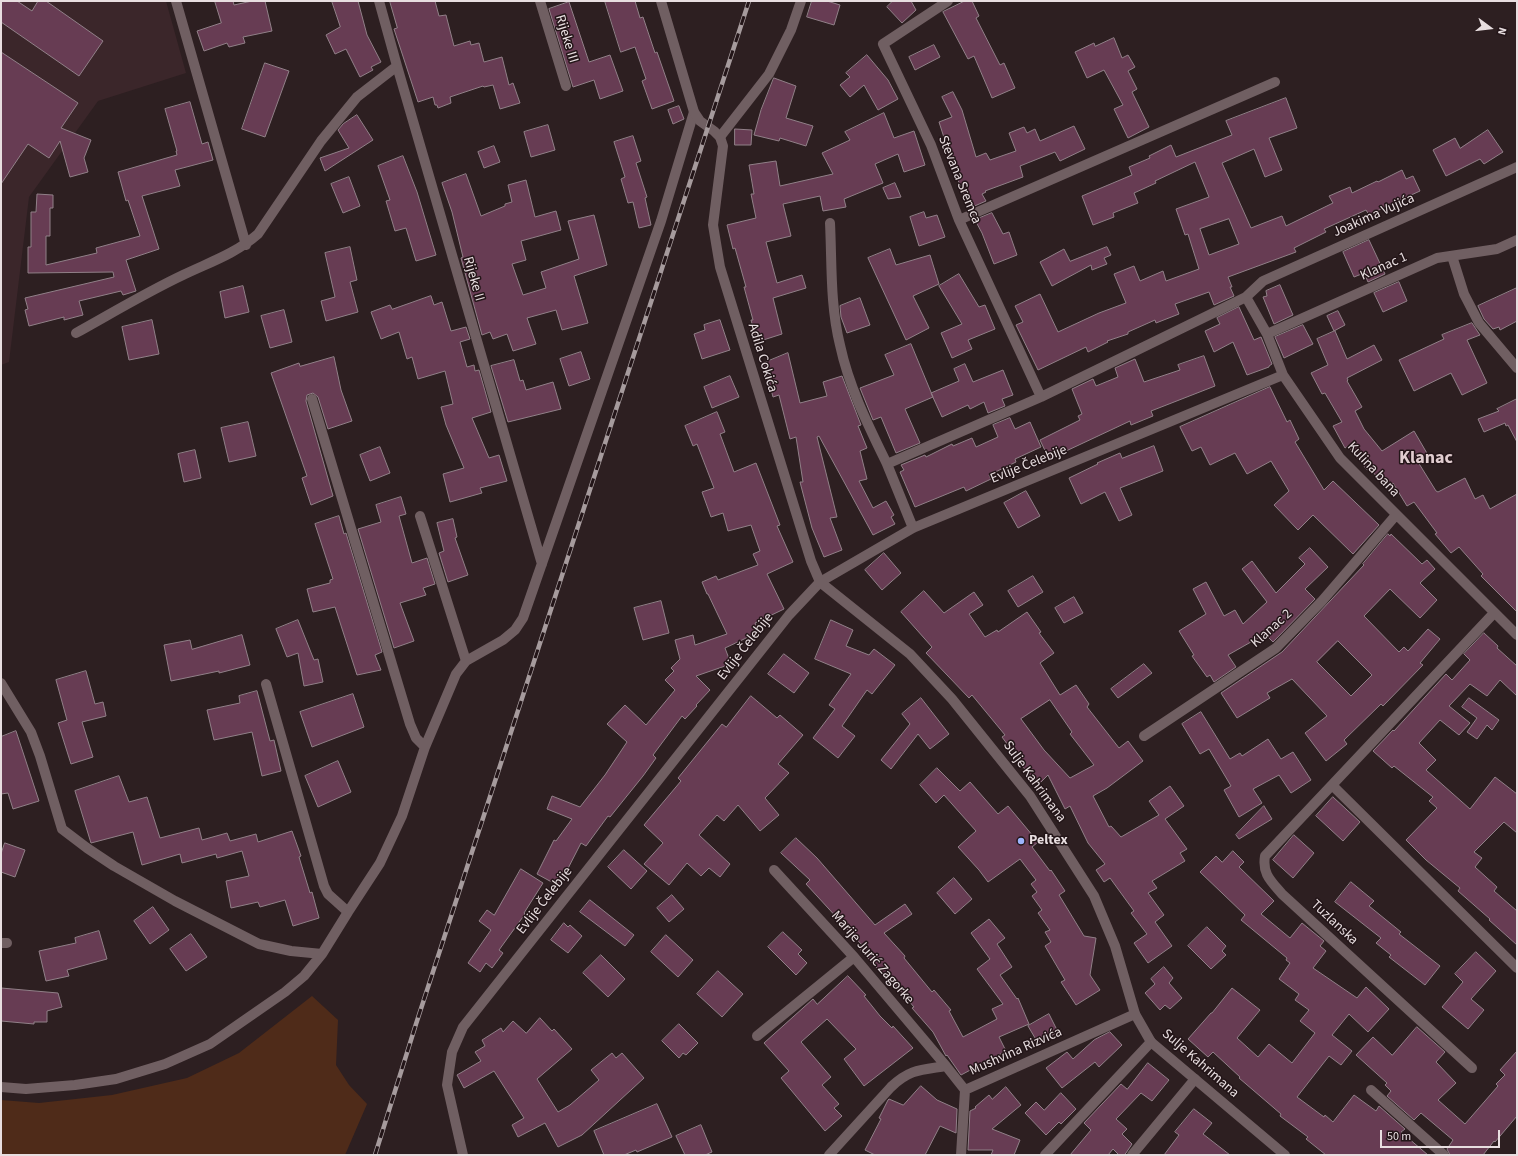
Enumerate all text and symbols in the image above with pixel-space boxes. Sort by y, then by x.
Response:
north arrow [1470,8,1510,48]
street label: Rijeke III [551,13,581,65]
text: N [1494,26,1510,37]
street label: Stevana Sremca [934,133,984,227]
street label: Joakima Vujića [1331,191,1417,241]
street label: Klanac 1 [1358,249,1410,285]
street label: Rijeke II [459,255,487,303]
street label: Adila Cokića [744,321,780,395]
street label: Kulina bana [1343,439,1403,501]
street label: Evlije Čelebije [988,442,1070,488]
district label: Klanac [1399,448,1453,470]
street label: Klanac 2 [1248,606,1296,652]
street label: Evlije Čelebije [714,610,778,684]
street label: Sulje Kahrimana [999,738,1069,826]
place label: Peltex [1029,833,1068,849]
marker: Peltex [1016,836,1026,846]
street label: Evlije Čelebije [513,864,577,938]
street label: Tuzlanska [1307,897,1361,949]
street label: Marije Jurić Zagorke [827,908,917,1008]
street label: Mushvina Rizvića [967,1024,1065,1080]
street label: Sulje Kahrimana [1158,1026,1242,1102]
scale bar [1382,1122,1502,1148]
text: 50 m [1387,1128,1411,1145]

